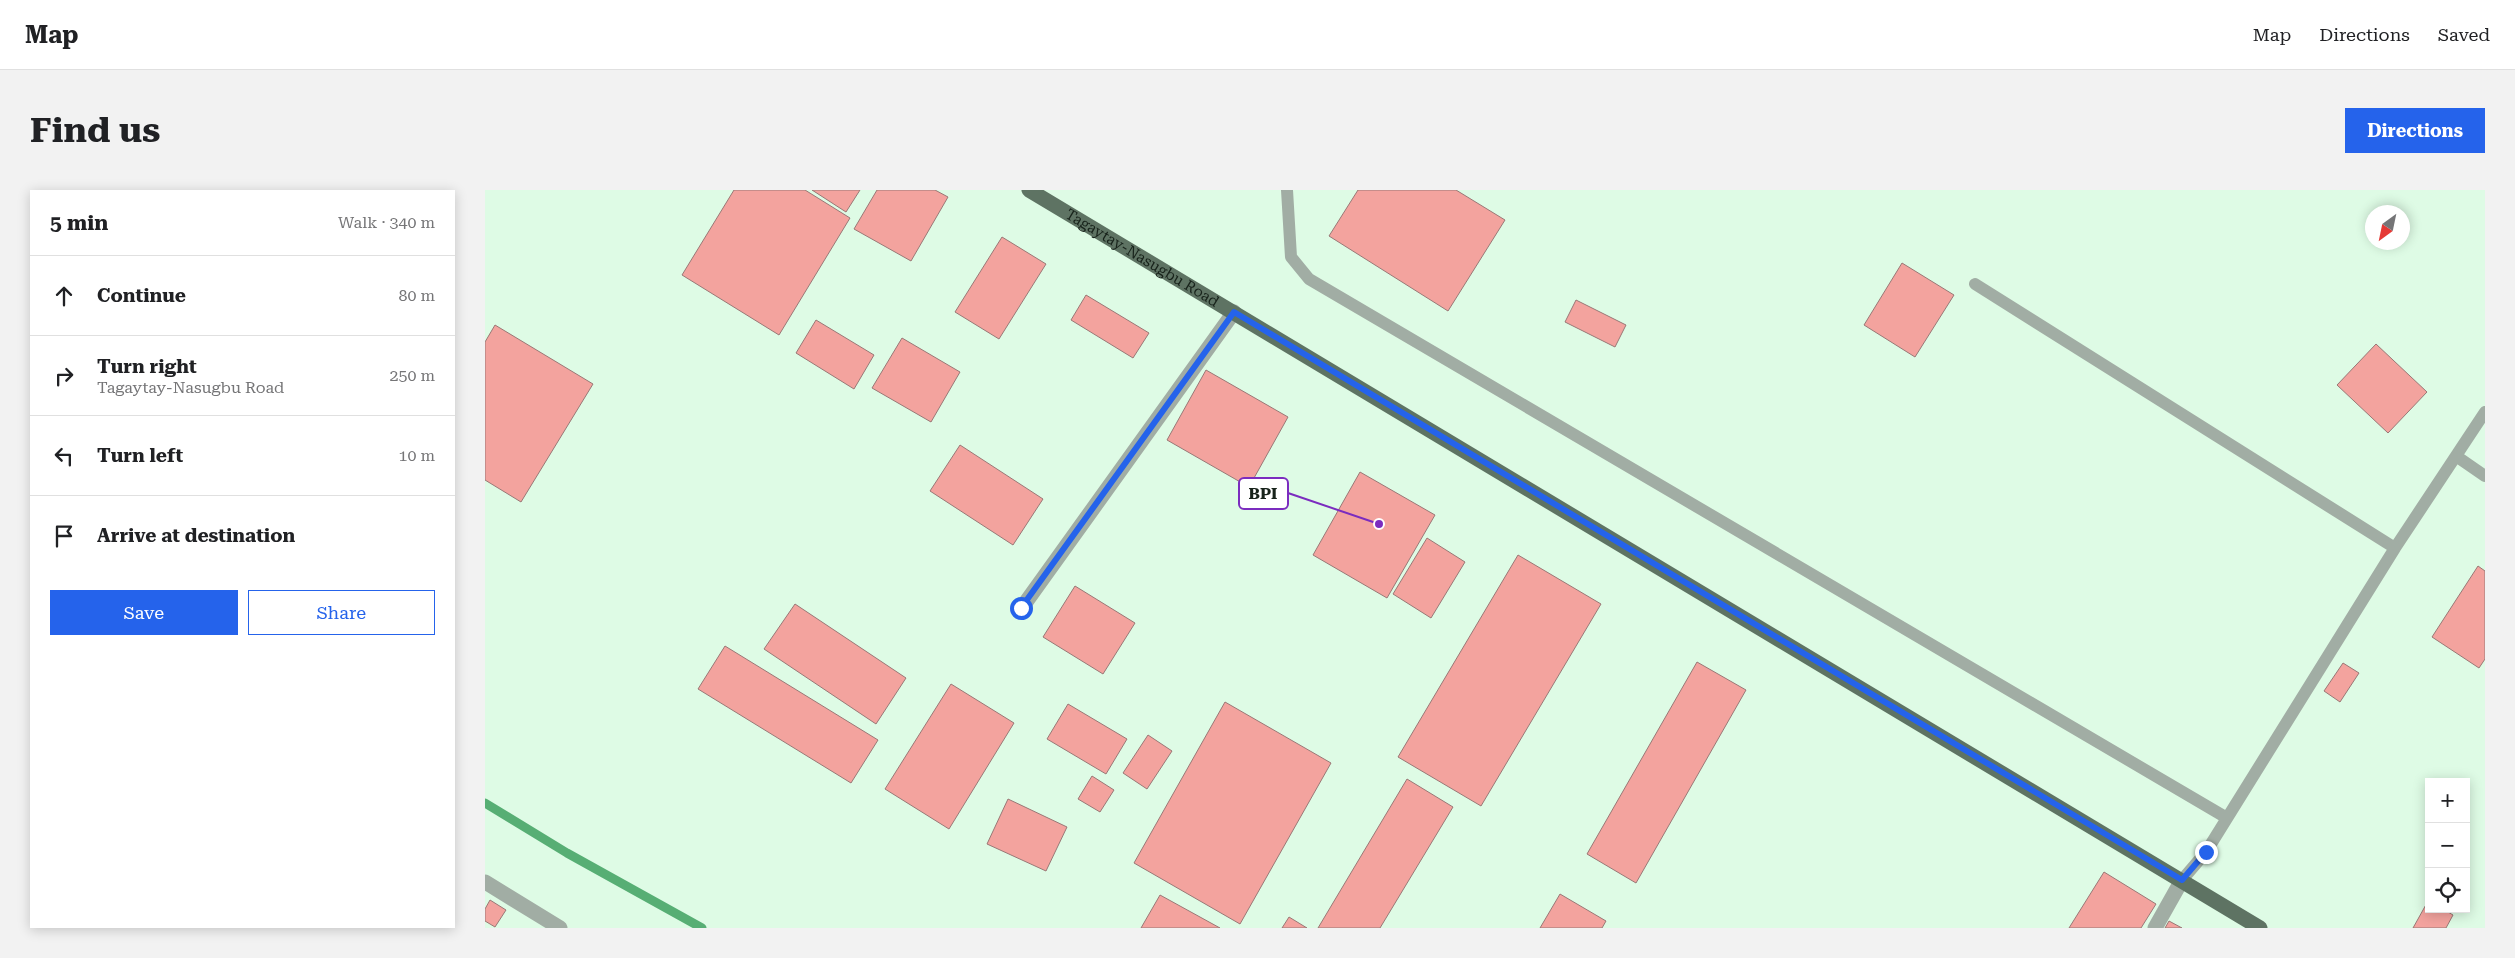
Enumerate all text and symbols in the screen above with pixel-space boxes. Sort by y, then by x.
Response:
text: Map [25,21,79,49]
text: Map [2253,24,2291,45]
text: Directions [2319,24,2410,45]
text: Saved [2438,24,2490,45]
button: Directions [2345,108,2485,153]
text: Find us [30,110,160,151]
street label: Tagaytay-Nasugbu Road [1062,205,1223,311]
north arrow [2365,205,2410,250]
text: 5 min [50,211,108,235]
text: Walk · 340 m [338,213,435,232]
icon: ahead [50,282,78,310]
text: Continue [97,284,186,307]
text: 80 m [398,286,435,305]
text: Turn right [97,355,197,378]
icon: right [50,362,78,390]
text: 250 m [389,366,435,385]
text: Tagaytay-Nasugbu Road [97,378,284,397]
icon: left [50,442,78,470]
text: Turn left [97,444,183,467]
text: 10 m [398,446,435,465]
callout: BPI [1239,478,1288,509]
text: BPI [1249,484,1277,503]
icon: arrive [50,522,78,550]
text: Arrive at destination [97,524,295,547]
button: Save [50,590,238,635]
button: Share [248,590,435,635]
route start [1010,597,1033,620]
map controls [2425,778,2470,913]
button: + [2425,778,2470,823]
button: − [2425,823,2470,868]
route end [2195,841,2218,864]
button: locate [2425,868,2470,913]

